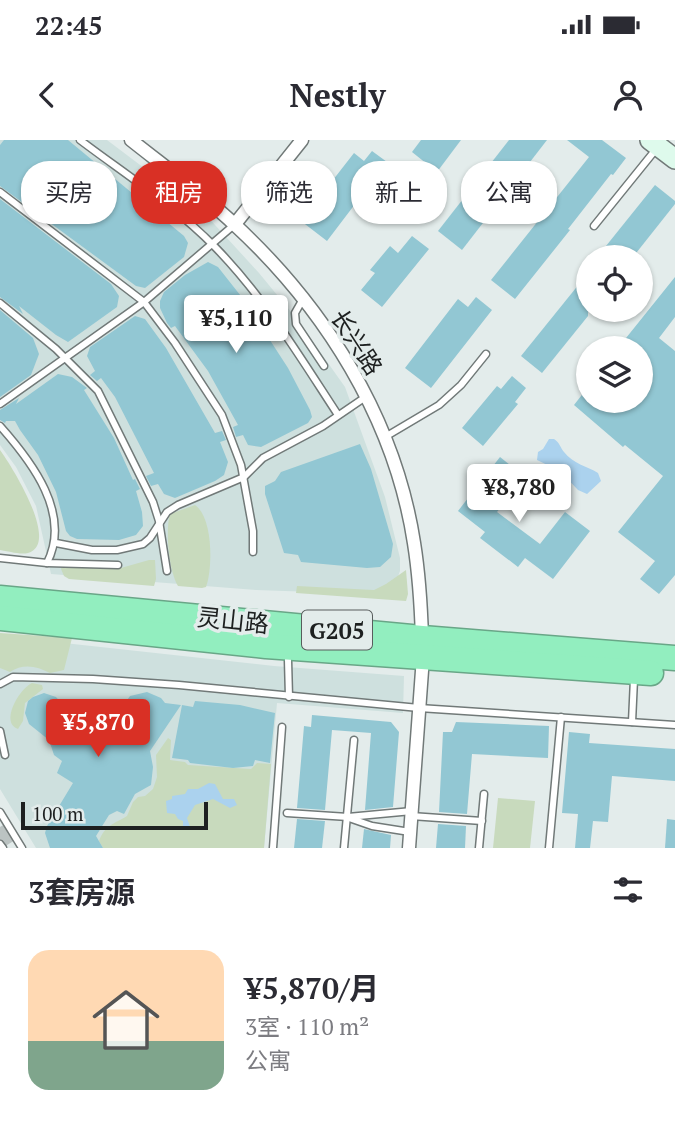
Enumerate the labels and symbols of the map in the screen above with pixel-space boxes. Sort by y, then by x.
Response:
pin: ¥5,110 [179,296,293,355]
street label: 长兴路 [324,303,390,381]
pin: ¥8,780 [462,464,576,524]
street label: 灵山路 [196,600,270,640]
road number: G205 [302,610,372,650]
pin: ¥5,870 [41,700,155,759]
scale bar [21,799,208,831]

